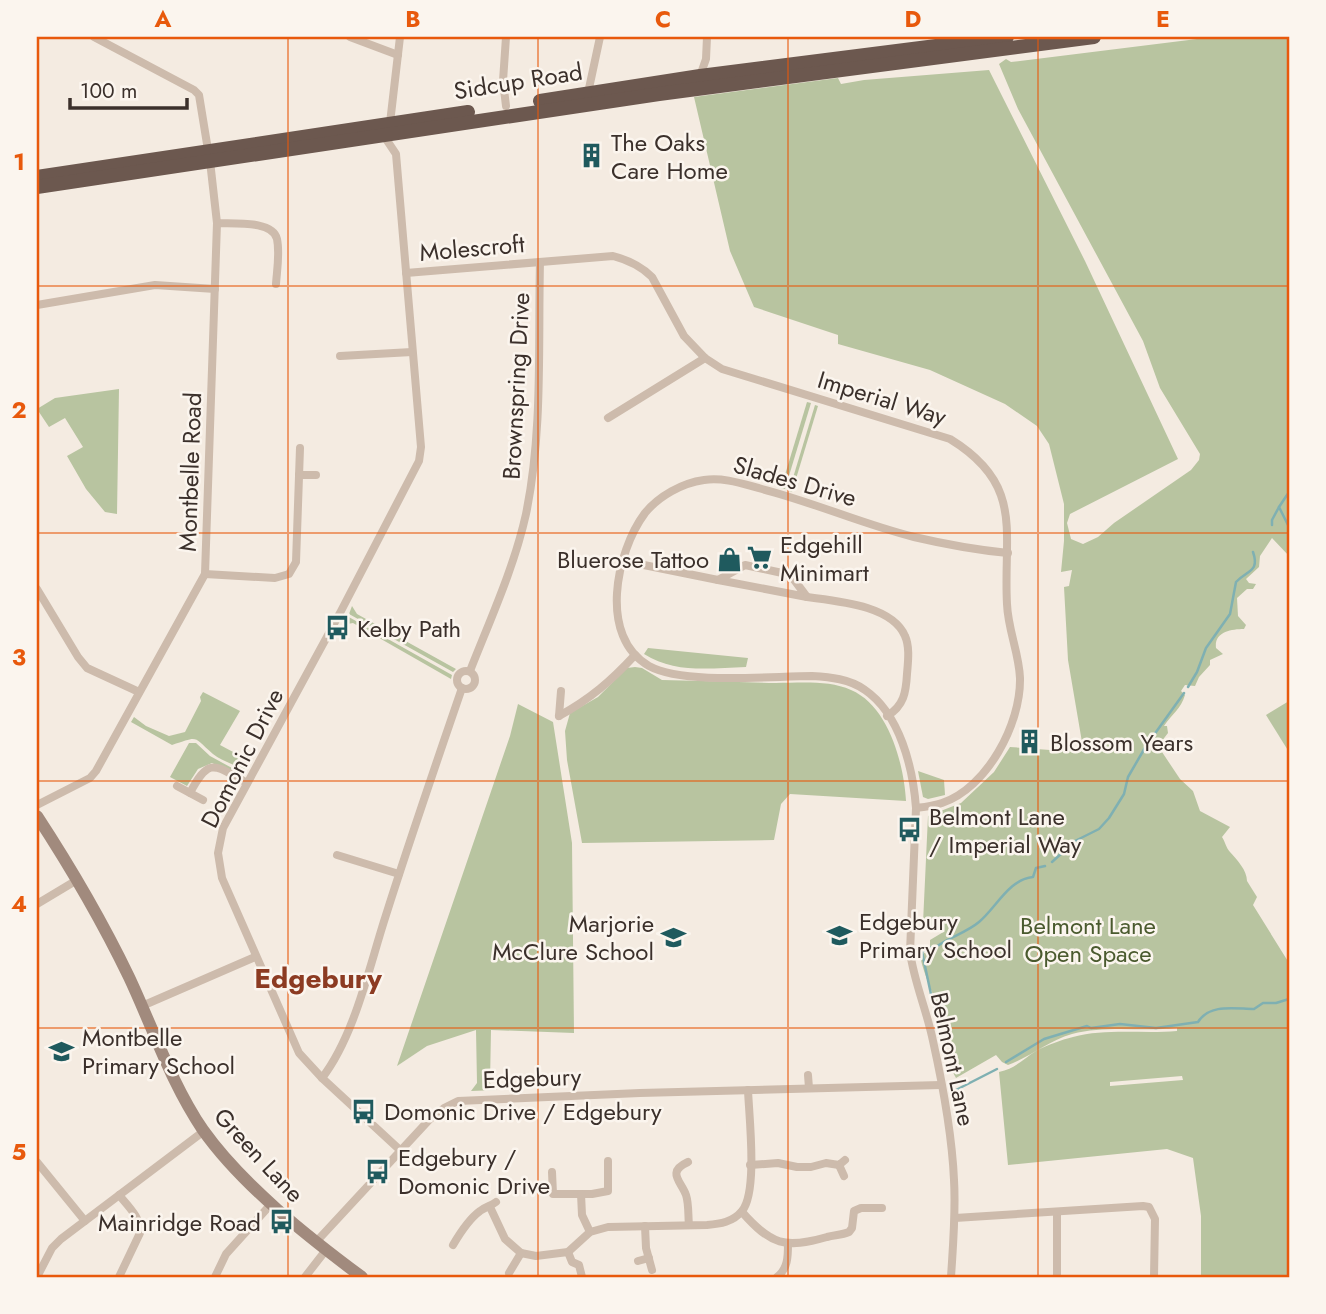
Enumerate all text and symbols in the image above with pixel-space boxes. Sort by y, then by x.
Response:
text: A [154,2,172,36]
text: B [405,2,421,36]
text: C [655,2,671,36]
text: D [905,2,922,36]
text: E [1156,2,1170,36]
street label: Sidcup Road [451,54,585,108]
scale bar [70,66,187,110]
text: 100 m [80,76,137,106]
place label: The Oaks Care Home [611,125,728,188]
building icon: The Oaks Care Home [577,142,605,170]
text: 1 [13,145,25,179]
street label: Molescroft [418,226,526,270]
street label: Brownspring Drive [494,291,538,481]
street label: Imperial Way [813,362,951,434]
street label: Montbelle Road [170,392,210,552]
text: 2 [11,393,27,427]
street label: Slades Drive [729,447,861,515]
place label: Edgehill Minimart [780,527,869,590]
place label: Bluerose Tattoo [557,542,709,577]
supermarket icon: Edgehill Minimart [746,544,774,572]
shop icon: Bluerose Tattoo [715,545,743,573]
place label: Kelby Path [357,611,461,646]
bus stop icon: Kelby Path [323,614,351,642]
text: 3 [12,640,26,674]
street label: Domonic Drive [192,682,292,834]
place label: Blossom Years [1050,725,1193,760]
building icon: Blossom Years [1016,728,1044,756]
place label: Belmont Lane / Imperial Way [929,799,1082,862]
bus stop icon: Belmont Lane / Imperial Way [895,816,923,844]
text: 4 [11,887,27,921]
place label: Edgebury Primary School [859,904,1012,967]
place label: Marjorie McClure School [492,906,654,969]
park label: Belmont Lane Open Space [1020,908,1156,971]
school or university icon: Edgebury Primary School [825,921,853,949]
school or university icon: Marjorie McClure School [660,923,688,951]
district label: Edgebury [254,958,382,999]
street label: Belmont Lane [922,989,984,1129]
place label: Montbelle Primary School [82,1020,235,1083]
school or university icon: Montbelle Primary School [48,1037,76,1065]
street label: Edgebury [482,1059,582,1097]
place label: Domonic Drive / Edgebury [384,1094,662,1129]
bus stop icon: Domonic Drive / Edgebury [350,1097,378,1125]
street label: Green Lane [206,1100,312,1210]
text: 5 [12,1135,26,1169]
place label: Edgebury / Domonic Drive [398,1140,550,1203]
bus stop icon: Edgebury / Domonic Drive [364,1157,392,1185]
place label: Mainridge Road [98,1205,261,1240]
bus stop icon: Mainridge Road [267,1208,295,1236]

